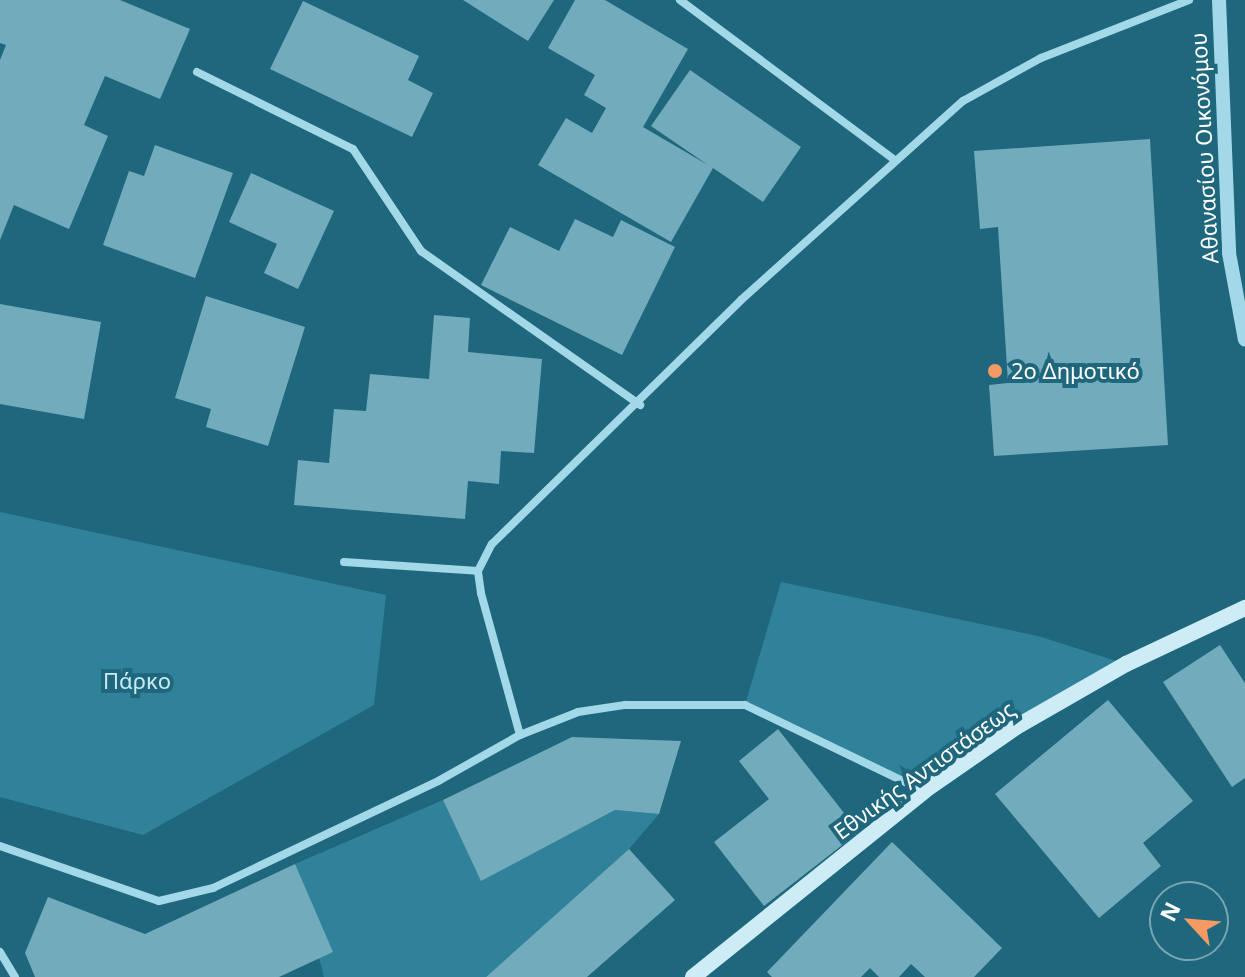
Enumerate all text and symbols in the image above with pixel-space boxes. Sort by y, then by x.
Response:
street label: Αθανασίου Οικονόμου [1185,32,1223,264]
place label: 2ο Δημοτικό [1011,358,1140,384]
marker: 2ο Δημοτικό [986,362,1004,380]
park label: Πάρκο [103,668,171,694]
street label: Εθνικής Αντιστάσεως [828,695,1020,845]
north arrow [1149,881,1229,961]
text: N [1152,897,1187,926]

